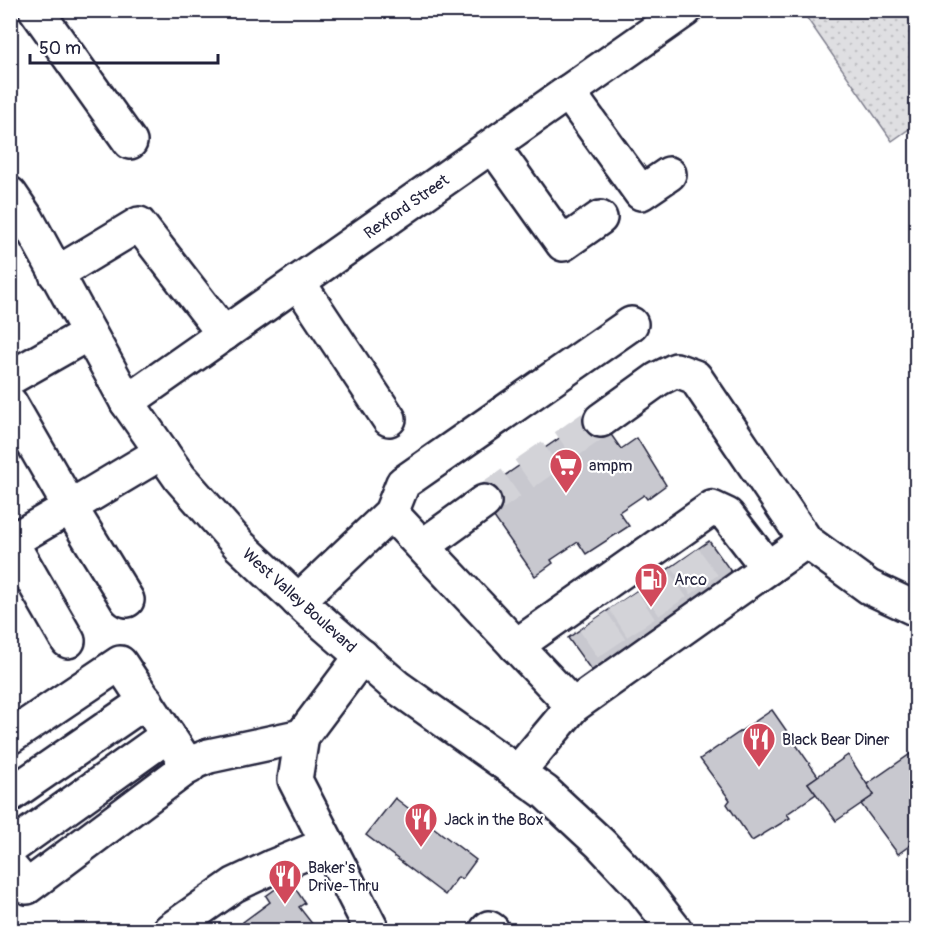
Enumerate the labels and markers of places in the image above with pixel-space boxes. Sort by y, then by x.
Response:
supermarket icon: ampm [548,447,584,494]
place label: ampm [589,456,632,476]
fuel station icon: Arco [633,561,669,608]
place label: Arco [674,570,707,590]
restaurant icon: Black Bear Diner [741,721,777,768]
place label: Black Bear Diner [782,730,890,750]
restaurant icon: Jack in the Box [403,801,439,848]
place label: Jack in the Box [444,810,543,830]
restaurant icon: Baker's Drive-Thru [267,858,303,905]
place label: Baker's Drive-Thru [308,858,379,896]

